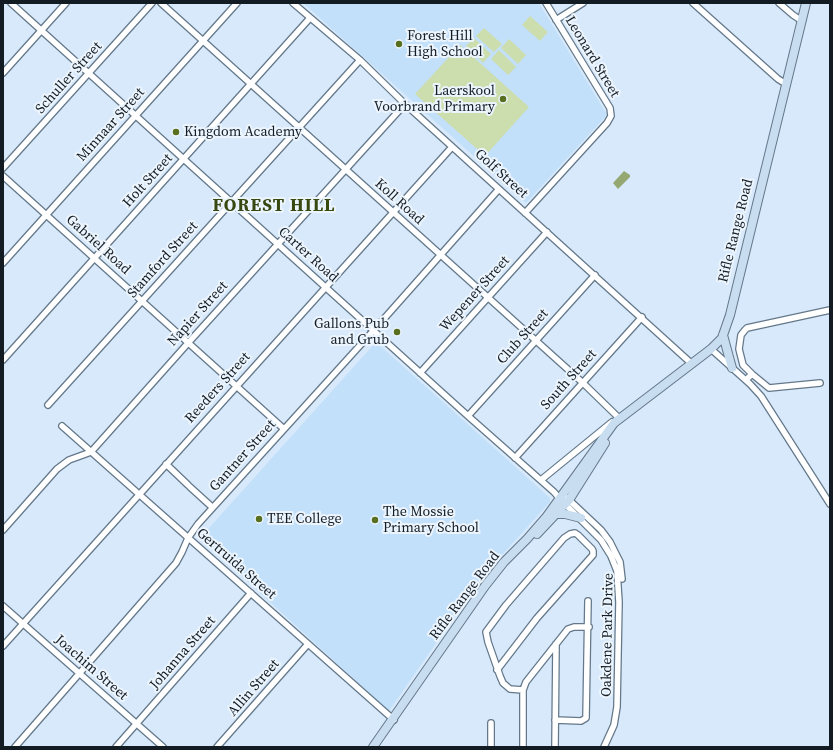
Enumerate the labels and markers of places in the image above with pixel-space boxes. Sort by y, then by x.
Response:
place label: Forest Hill High School [407,28,483,60]
marker: Forest Hill High School [394,39,404,49]
place label: Laerskool Voorbrand Primary [374,83,495,116]
marker: Laerskool Voorbrand Primary [498,94,508,104]
place label: Kingdom Academy [184,124,302,140]
marker: Kingdom Academy [171,127,181,137]
place label: Gallons Pub and Grub [314,316,389,348]
marker: Gallons Pub and Grub [392,327,402,337]
place label: The Mossie Primary School [383,504,479,536]
place label: TEE College [267,511,342,527]
marker: TEE College [254,514,264,524]
marker: The Mossie Primary School [370,515,380,525]

